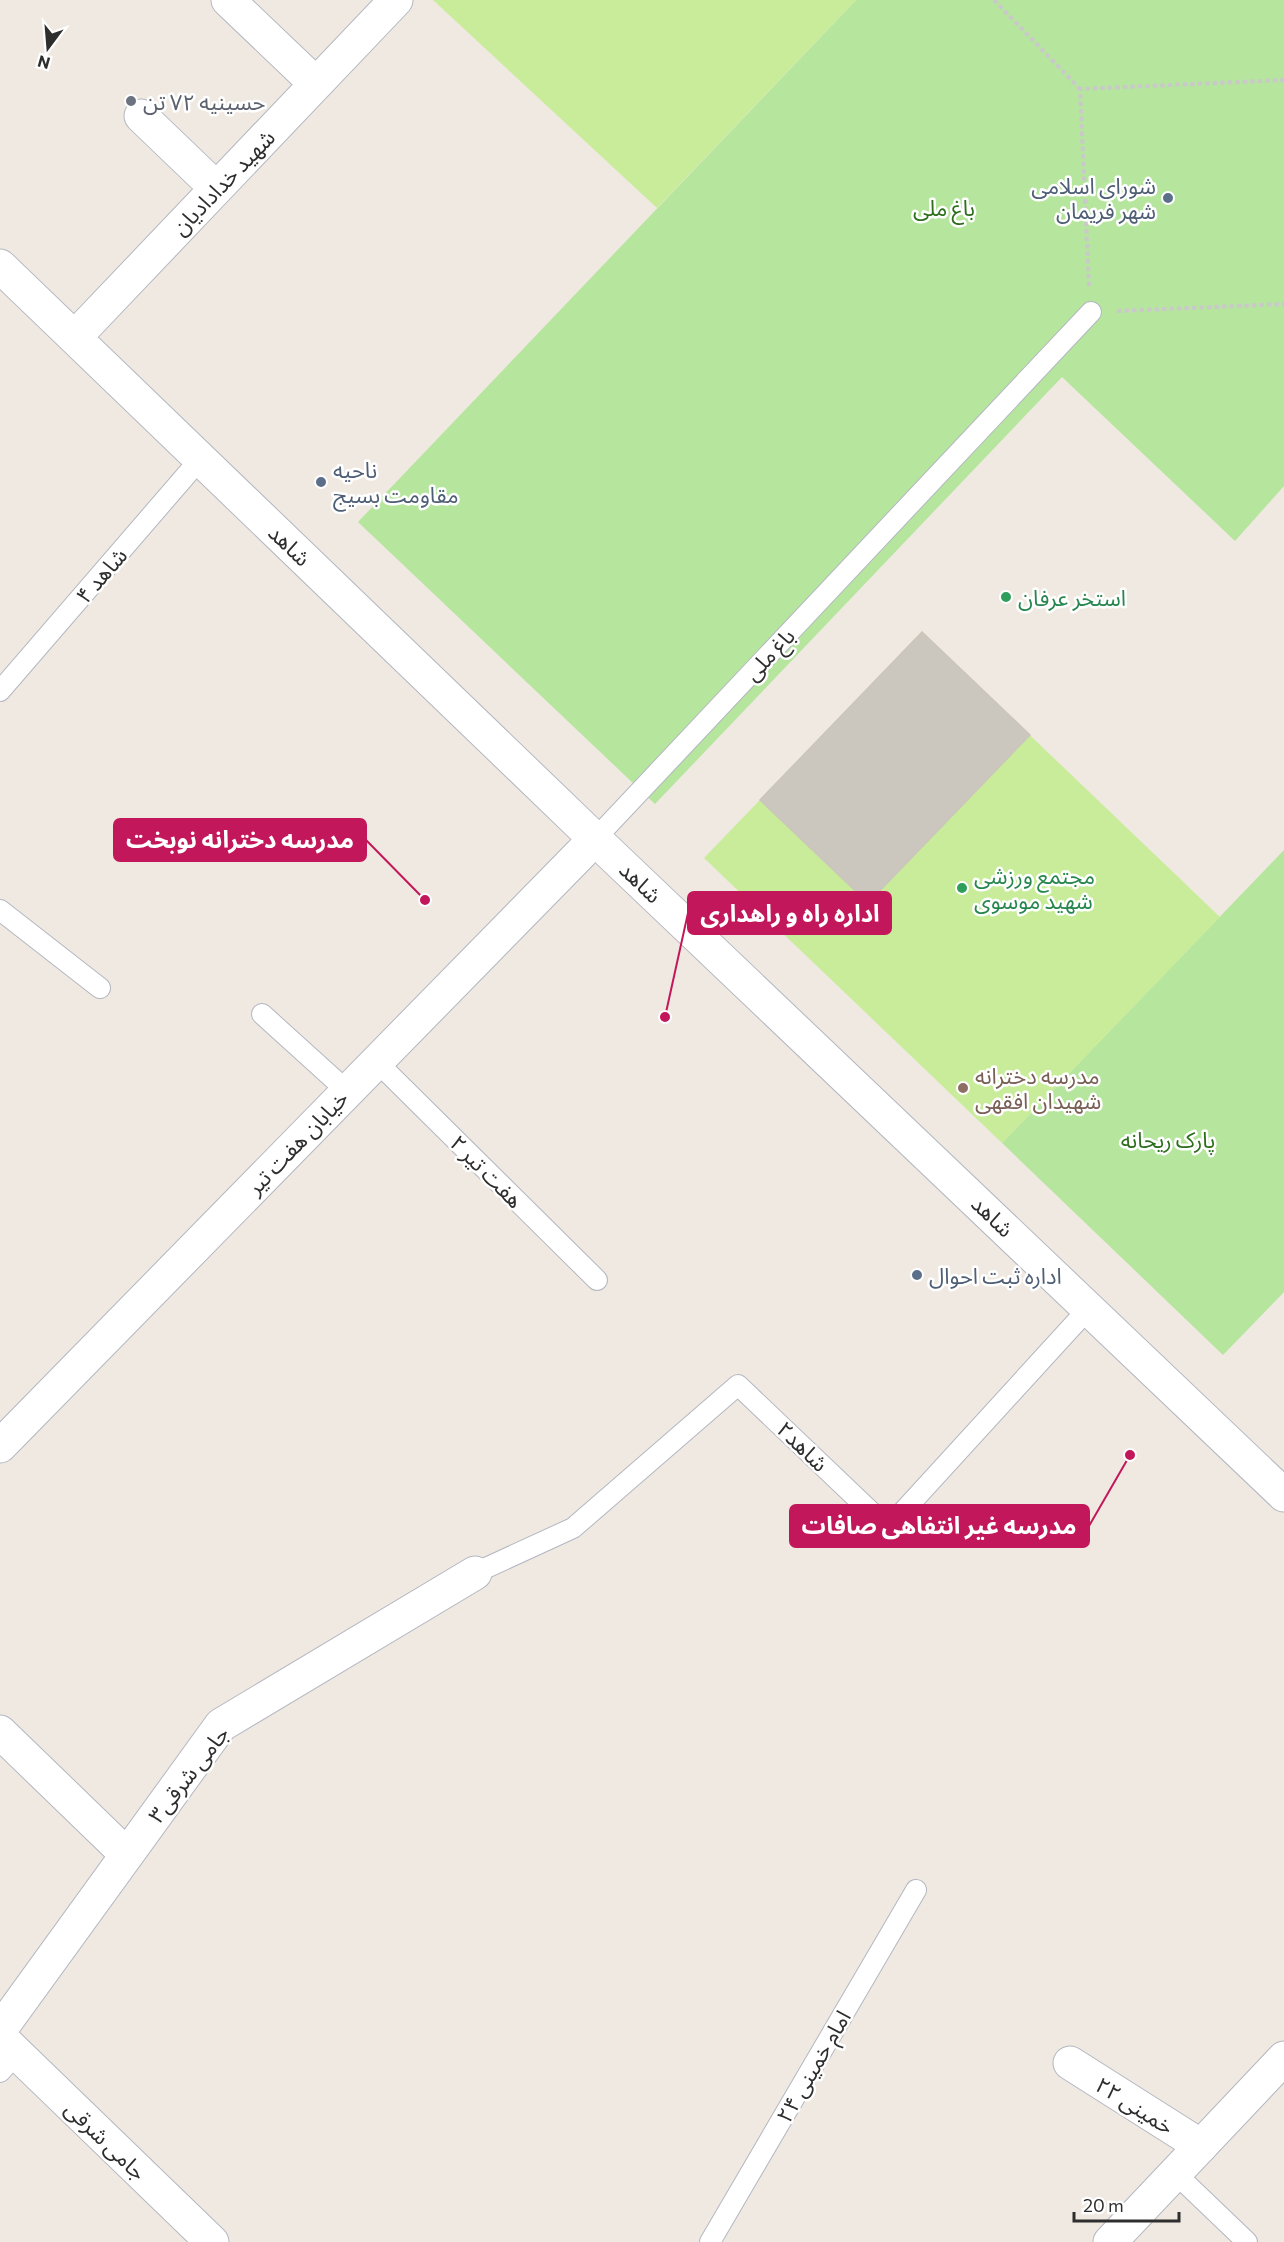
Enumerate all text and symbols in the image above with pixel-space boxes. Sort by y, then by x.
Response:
north arrow [18,18,78,78]
text: N [35,52,52,74]
place label: حسینیه ۷۲ تن [143,88,266,115]
marker: حسینیه ۷۲ تن [124,94,138,108]
street label: شهید خدادادیان [166,123,280,241]
place label: شورای اسلامی شهر فریمان [1031,172,1156,224]
marker: شورای اسلامی شهر فریمان [1161,191,1175,205]
park label: باغ ملی [913,194,975,225]
place label: ناحیه مقاومت بسیج [333,456,459,512]
marker: ناحیه مقاومت بسیج [314,475,328,489]
street label: شاهد [263,519,317,571]
street label: شاهد ۴ [70,542,132,608]
place label: استخر عرفان [1018,584,1126,611]
marker: استخر عرفان [999,590,1013,604]
street label: باغ ملی [738,622,803,689]
callout: مدرسه دخترانه نوبخت [114,819,366,861]
text: مدرسه دخترانه نوبخت [126,824,354,854]
street label: شاهد [614,856,668,908]
place label: مجتمع ورزشی شهید موسوی [974,862,1095,914]
marker: مجتمع ورزشی شهید موسوی [955,881,969,895]
callout: اداره راه و راهداری [688,892,891,934]
text: اداره راه و راهداری [700,898,880,928]
place label: مدرسه دخترانه شهیدان افقهی [975,1062,1101,1114]
marker: مدرسه دخترانه شهیدان افقهی [956,1081,970,1095]
street label: خیابان هفت تیر [240,1084,353,1200]
park label: پارک ریحانه [1121,1126,1215,1155]
street label: هفت تیر ۲ [445,1129,529,1213]
street label: شاهد [966,1190,1020,1242]
place label: اداره ثبت احوال [929,1262,1062,1290]
marker: اداره ثبت احوال [910,1268,924,1282]
street label: شاهد۲ [772,1415,834,1477]
callout: مدرسه غیر انتفاهی صافات [790,1505,1089,1547]
text: مدرسه غیر انتفاهی صافات [802,1510,1076,1540]
street label: جامی شرقی۳ [142,1720,234,1828]
street label: امام خمینی ۲۴ [770,2005,859,2129]
street label: خمینی ۲۲ [1091,2070,1179,2140]
street label: جامی شرقی [60,2095,152,2185]
scale bar [1074,2185,1179,2223]
text: 20 m [1083,2194,1124,2216]

